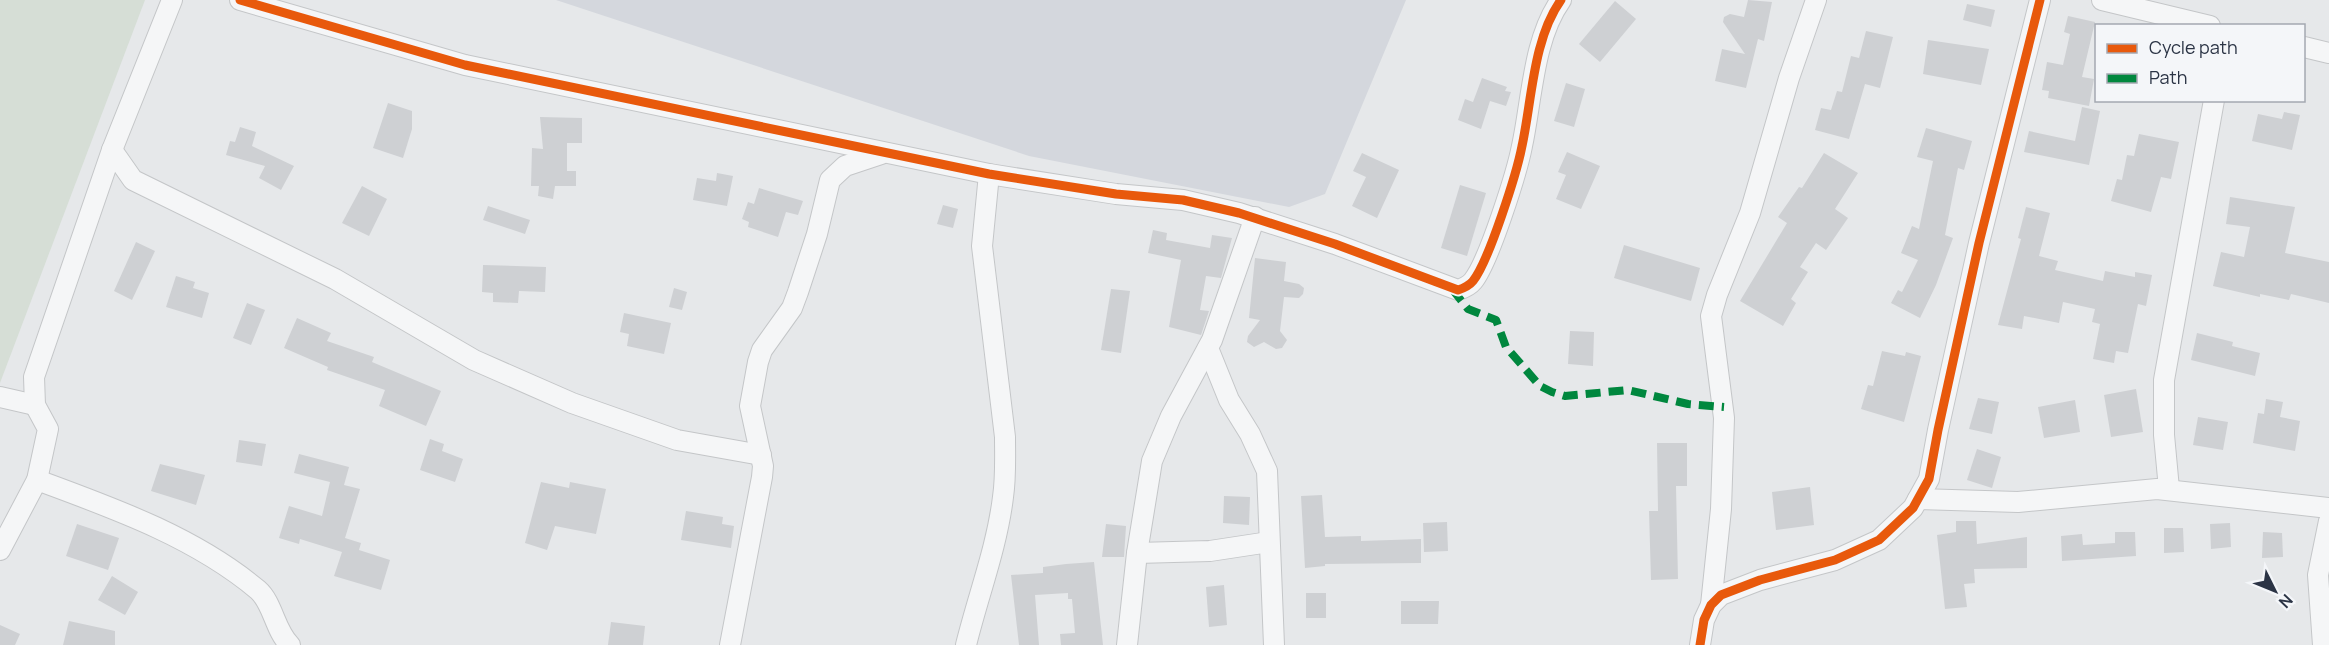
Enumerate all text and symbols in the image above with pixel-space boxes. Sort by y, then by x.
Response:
legend [2095,24,2305,102]
text: Cycle path [2149,35,2238,59]
text: Path [2149,65,2187,89]
north arrow [2245,561,2305,621]
text: N [2274,590,2298,613]

